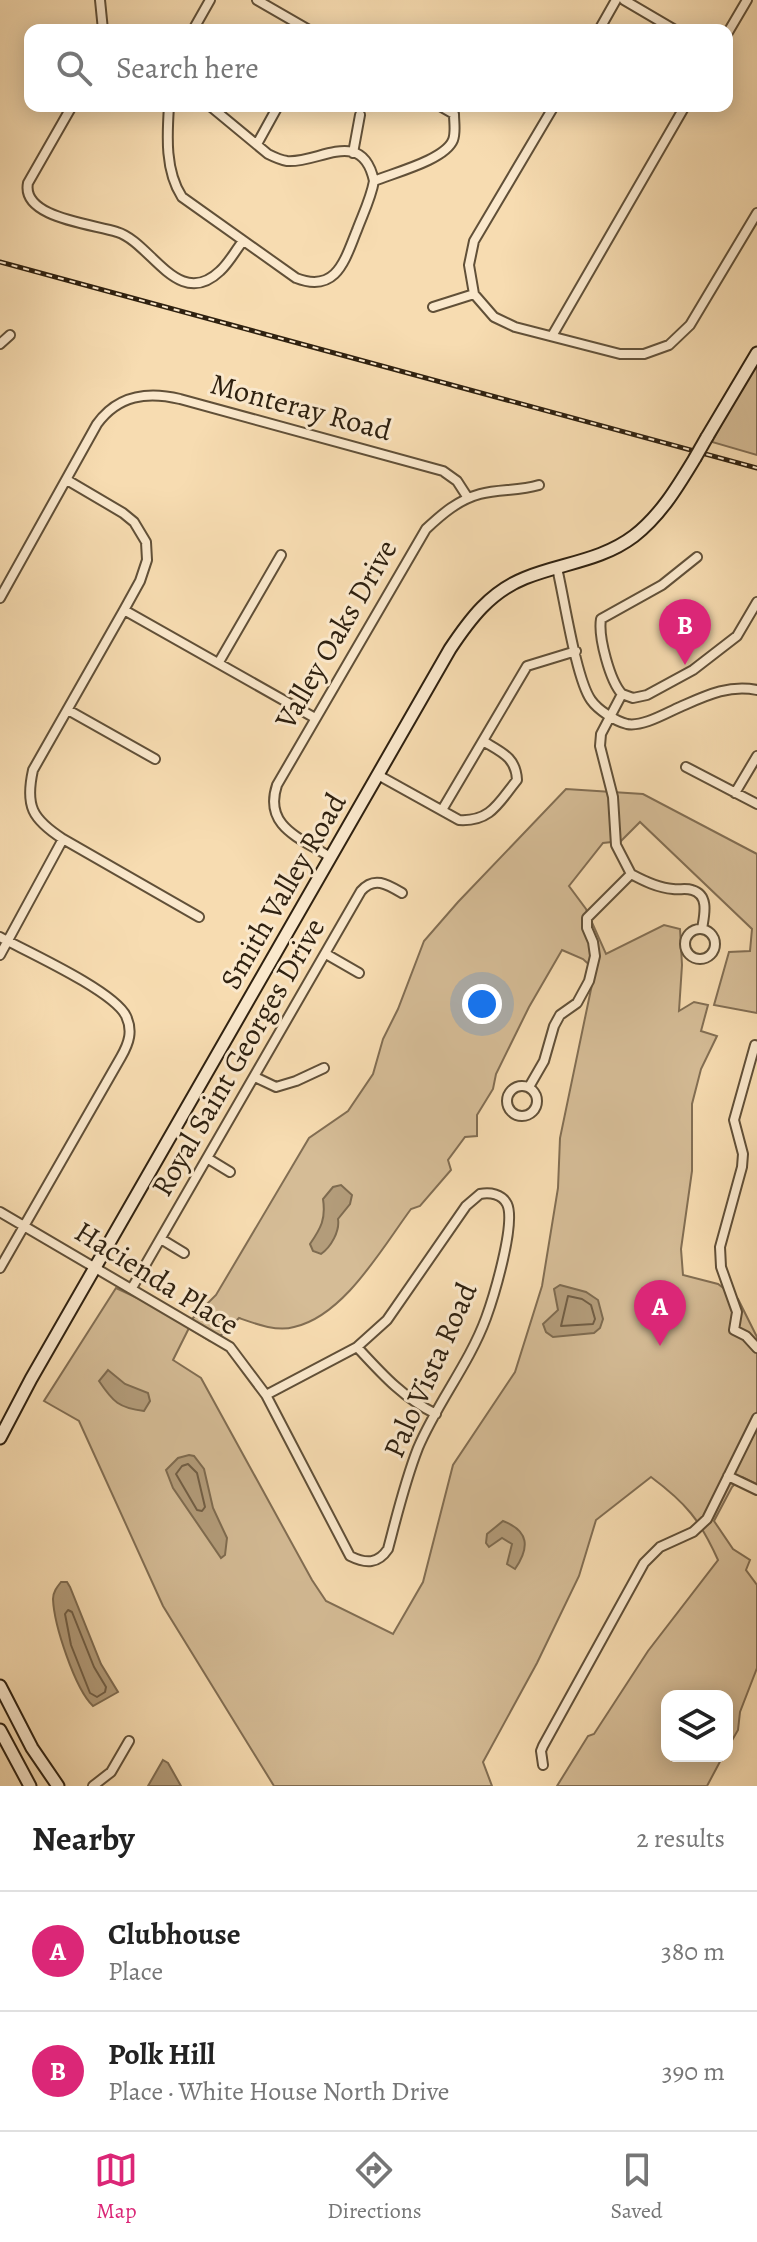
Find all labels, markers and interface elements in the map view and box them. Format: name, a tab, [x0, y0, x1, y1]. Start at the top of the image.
search box	[24, 24, 733, 112]
icon: search	[52, 46, 96, 90]
text: Search here	[116, 48, 259, 88]
street label: Monteray Road	[206, 364, 397, 451]
street label: Valley Oaks Drive	[265, 532, 406, 737]
pin: B	[659, 599, 711, 665]
street label: Smith Valley Road	[211, 785, 356, 997]
street label: Royal Saint Georges Drive	[142, 911, 334, 1203]
your location	[462, 984, 502, 1024]
street label: Hacienda Place	[67, 1212, 247, 1344]
street label: Palo Vista Road	[373, 1275, 487, 1464]
pin: A	[634, 1280, 686, 1346]
map controls	[661, 1690, 733, 1762]
button: layers	[661, 1690, 733, 1762]
text: Nearby	[32, 1815, 135, 1862]
text: 2 results	[636, 1821, 725, 1856]
text: Clubhouse	[108, 1914, 241, 1954]
text: A	[50, 1934, 66, 1969]
text: 380 m	[661, 1934, 725, 1969]
text: Place	[108, 1954, 163, 1989]
text: Polk Hill	[108, 2034, 215, 2074]
text: B	[50, 2054, 66, 2089]
text: 390 m	[662, 2054, 725, 2089]
text: Place · White House North Drive	[108, 2074, 449, 2109]
tab: Map	[94, 2148, 138, 2226]
tab: Directions	[327, 2148, 422, 2226]
tab: Saved	[610, 2148, 663, 2226]

